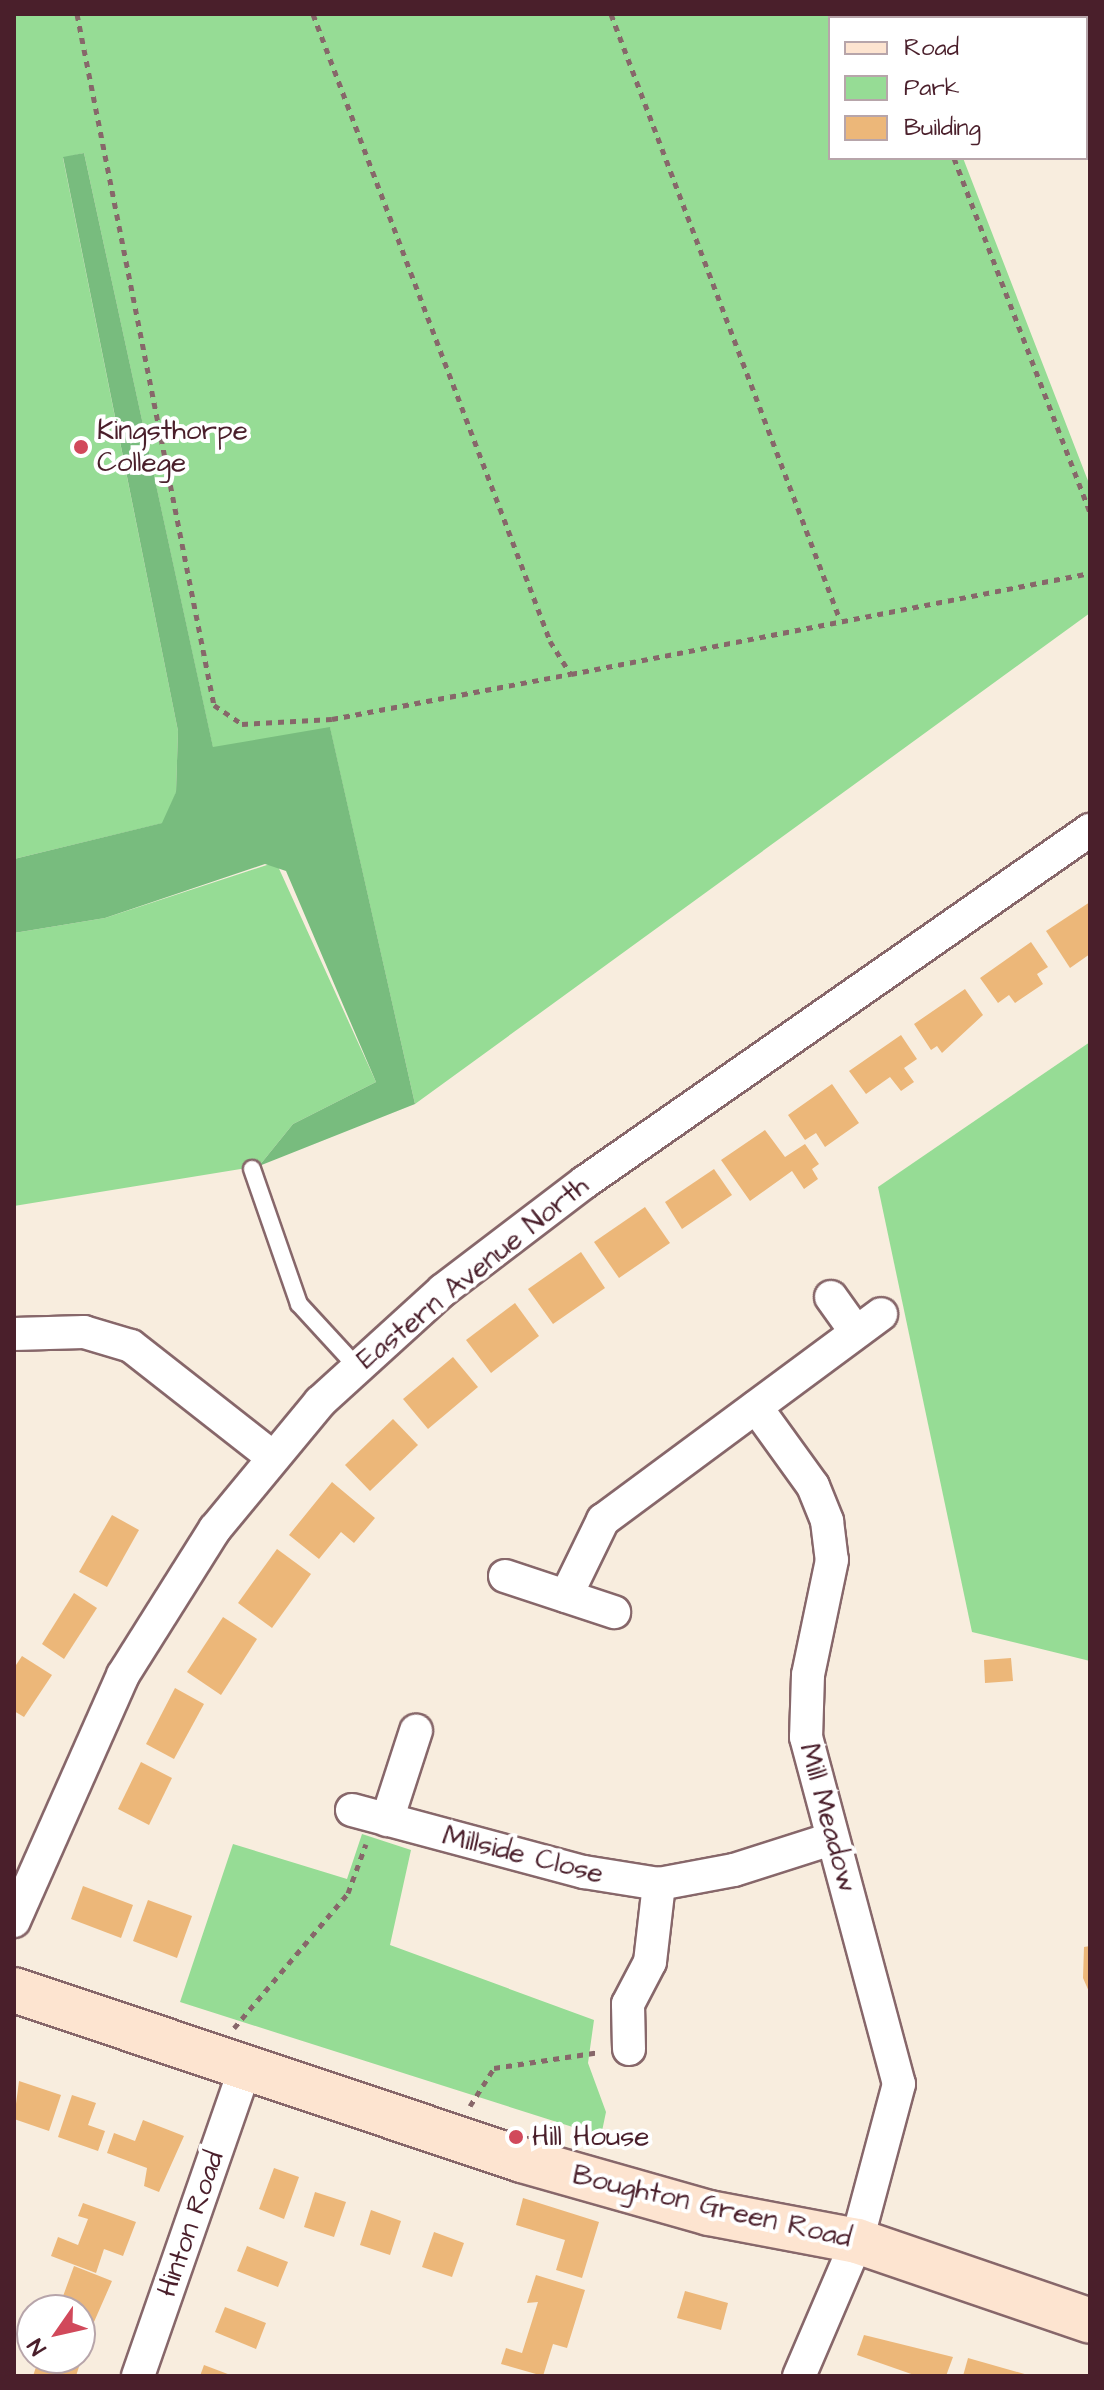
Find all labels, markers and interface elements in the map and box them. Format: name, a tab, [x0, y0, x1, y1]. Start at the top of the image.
legend	[828, 16, 1088, 160]
text: Road	[904, 31, 959, 65]
text: Park	[904, 71, 960, 105]
text: Building	[904, 111, 981, 145]
place label: Kingsthorpe College	[97, 414, 248, 480]
marker: Kingsthorpe College	[72, 438, 90, 456]
street label: Eastern Avenue North	[350, 1169, 596, 1377]
street label: Mill Meadow	[792, 1740, 864, 1896]
street label: Millside Close	[439, 1819, 607, 1891]
place label: Hill House	[532, 2120, 649, 2154]
marker: Hill House	[507, 2128, 525, 2146]
street label: Hinton Road	[150, 2147, 232, 2301]
street label: Boughton Green Road	[569, 2159, 855, 2255]
north arrow	[16, 2294, 96, 2374]
text: N	[21, 2332, 54, 2361]

